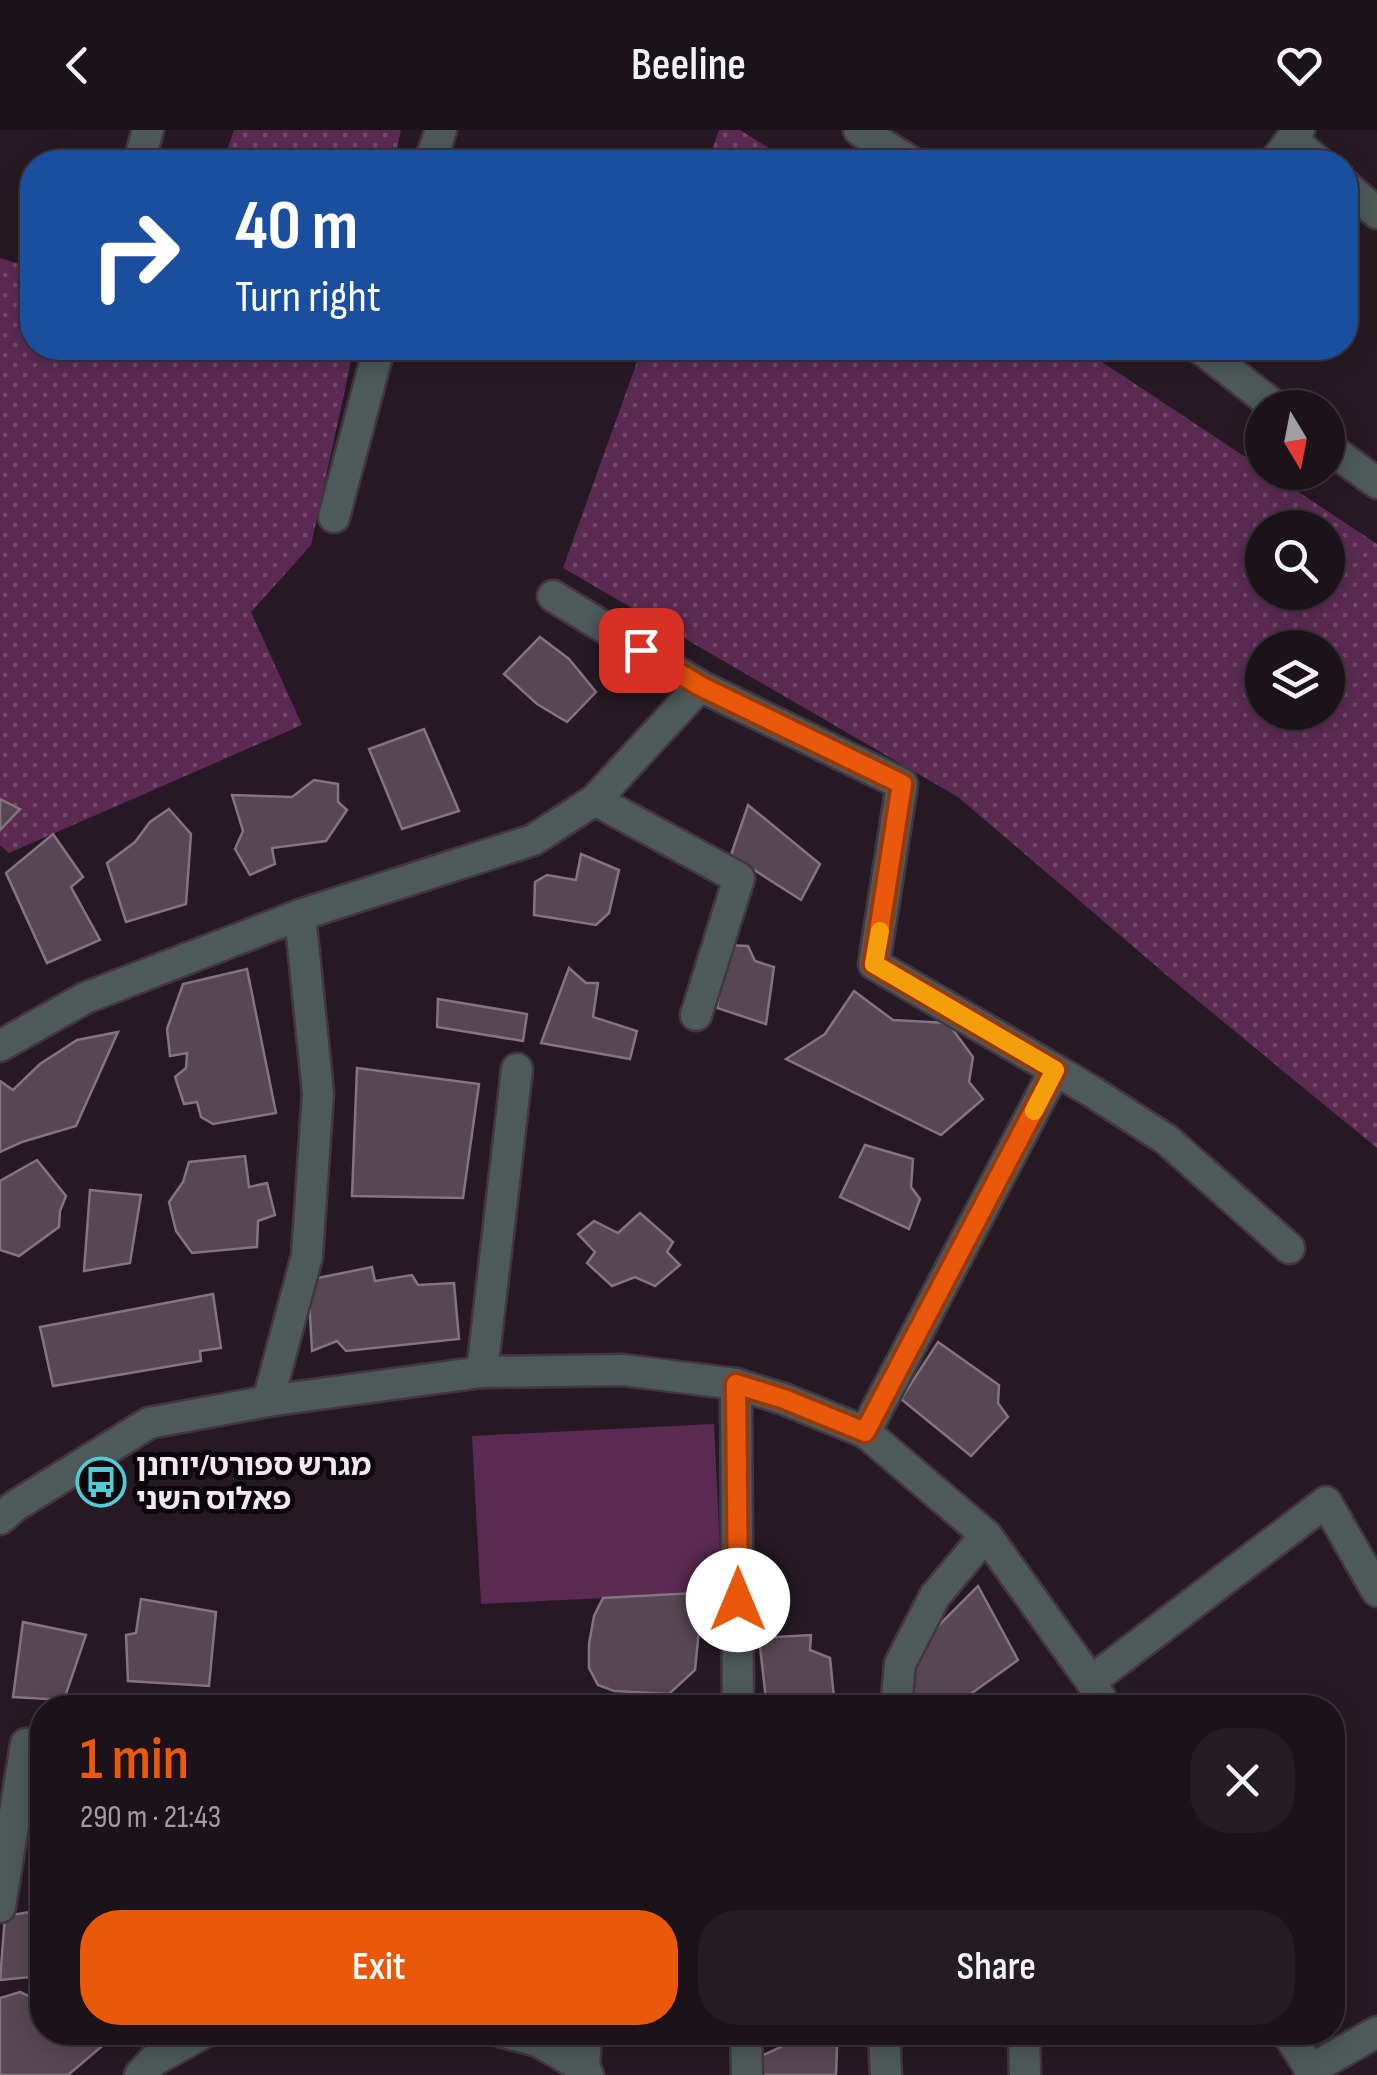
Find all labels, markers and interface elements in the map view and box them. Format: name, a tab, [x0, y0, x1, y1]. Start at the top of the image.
icon: back	[50, 38, 105, 93]
text: Beeline	[631, 38, 746, 93]
icon: heart	[1272, 38, 1327, 93]
text: 40 m	[235, 185, 358, 269]
icon: right	[70, 190, 200, 320]
text: Turn right	[235, 270, 381, 325]
north arrow	[1245, 390, 1345, 490]
map controls	[1245, 390, 1345, 730]
button: search	[1245, 510, 1345, 610]
pin	[599, 608, 684, 693]
icon: arrive	[614, 623, 669, 678]
button: layers	[1245, 630, 1345, 730]
place label: מגרש ספורט/יוחנן פאלוס השני	[136, 1448, 371, 1518]
bus stop icon: מגרש ספורט/יוחנן פאלוס השני	[75, 1456, 127, 1508]
position arrow	[686, 1548, 790, 1652]
text: 1 min	[80, 1724, 189, 1796]
button: close	[1190, 1728, 1295, 1833]
text: 290 m · 21:43	[80, 1798, 221, 1837]
button: Exit	[80, 1910, 678, 2025]
button: Share	[698, 1910, 1295, 2025]

